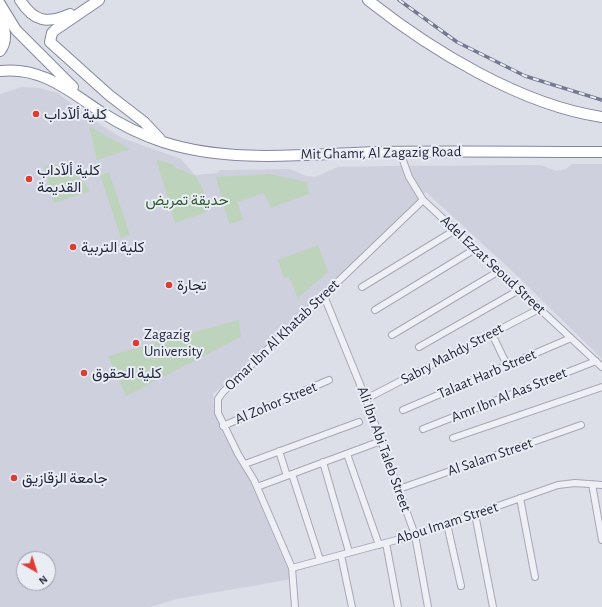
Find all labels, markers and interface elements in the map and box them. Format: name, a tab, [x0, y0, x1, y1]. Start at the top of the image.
place label: كلية ألآداب	[44, 105, 107, 123]
marker: كلية ألآداب	[31, 109, 41, 119]
street label: Mit Ghamr, Al Zagazig Road	[301, 143, 461, 163]
place label: كلية ألآداب القديمة	[37, 161, 100, 196]
marker: كلية ألآداب القديمة	[24, 174, 34, 184]
park label: حديقة تمريض	[145, 191, 229, 209]
street label: Adel Ezzat Seoud Street	[437, 212, 549, 318]
place label: كلية التربية	[81, 238, 144, 256]
marker: كلية التربية	[68, 242, 78, 252]
place label: تجارة	[177, 276, 207, 294]
street label: Omar Ibn Al Khatab Street	[221, 276, 343, 394]
marker: تجارة	[164, 280, 174, 290]
street label: Sabry Mahdy Street	[398, 319, 506, 389]
place label: Zagazig University	[144, 325, 203, 360]
marker: Zagazig University	[131, 338, 141, 348]
street label: Talaat Harb Street	[435, 345, 539, 403]
place label: كلية الحقوق	[92, 364, 162, 382]
street label: Amr Ibn Al Aas Street	[448, 364, 570, 426]
marker: كلية الحقوق	[79, 368, 89, 378]
street label: Al Zohor Street	[232, 378, 320, 428]
street label: Ali Ibn Abi Taleb Street	[353, 384, 415, 514]
street label: Al Salam Street	[445, 434, 535, 480]
place label: جامعة الزقازيق	[22, 469, 108, 487]
marker: جامعة الزقازيق	[9, 473, 19, 483]
street label: Abou Imam Street	[394, 498, 500, 548]
north arrow	[16, 551, 56, 591]
text: N	[37, 573, 50, 587]

